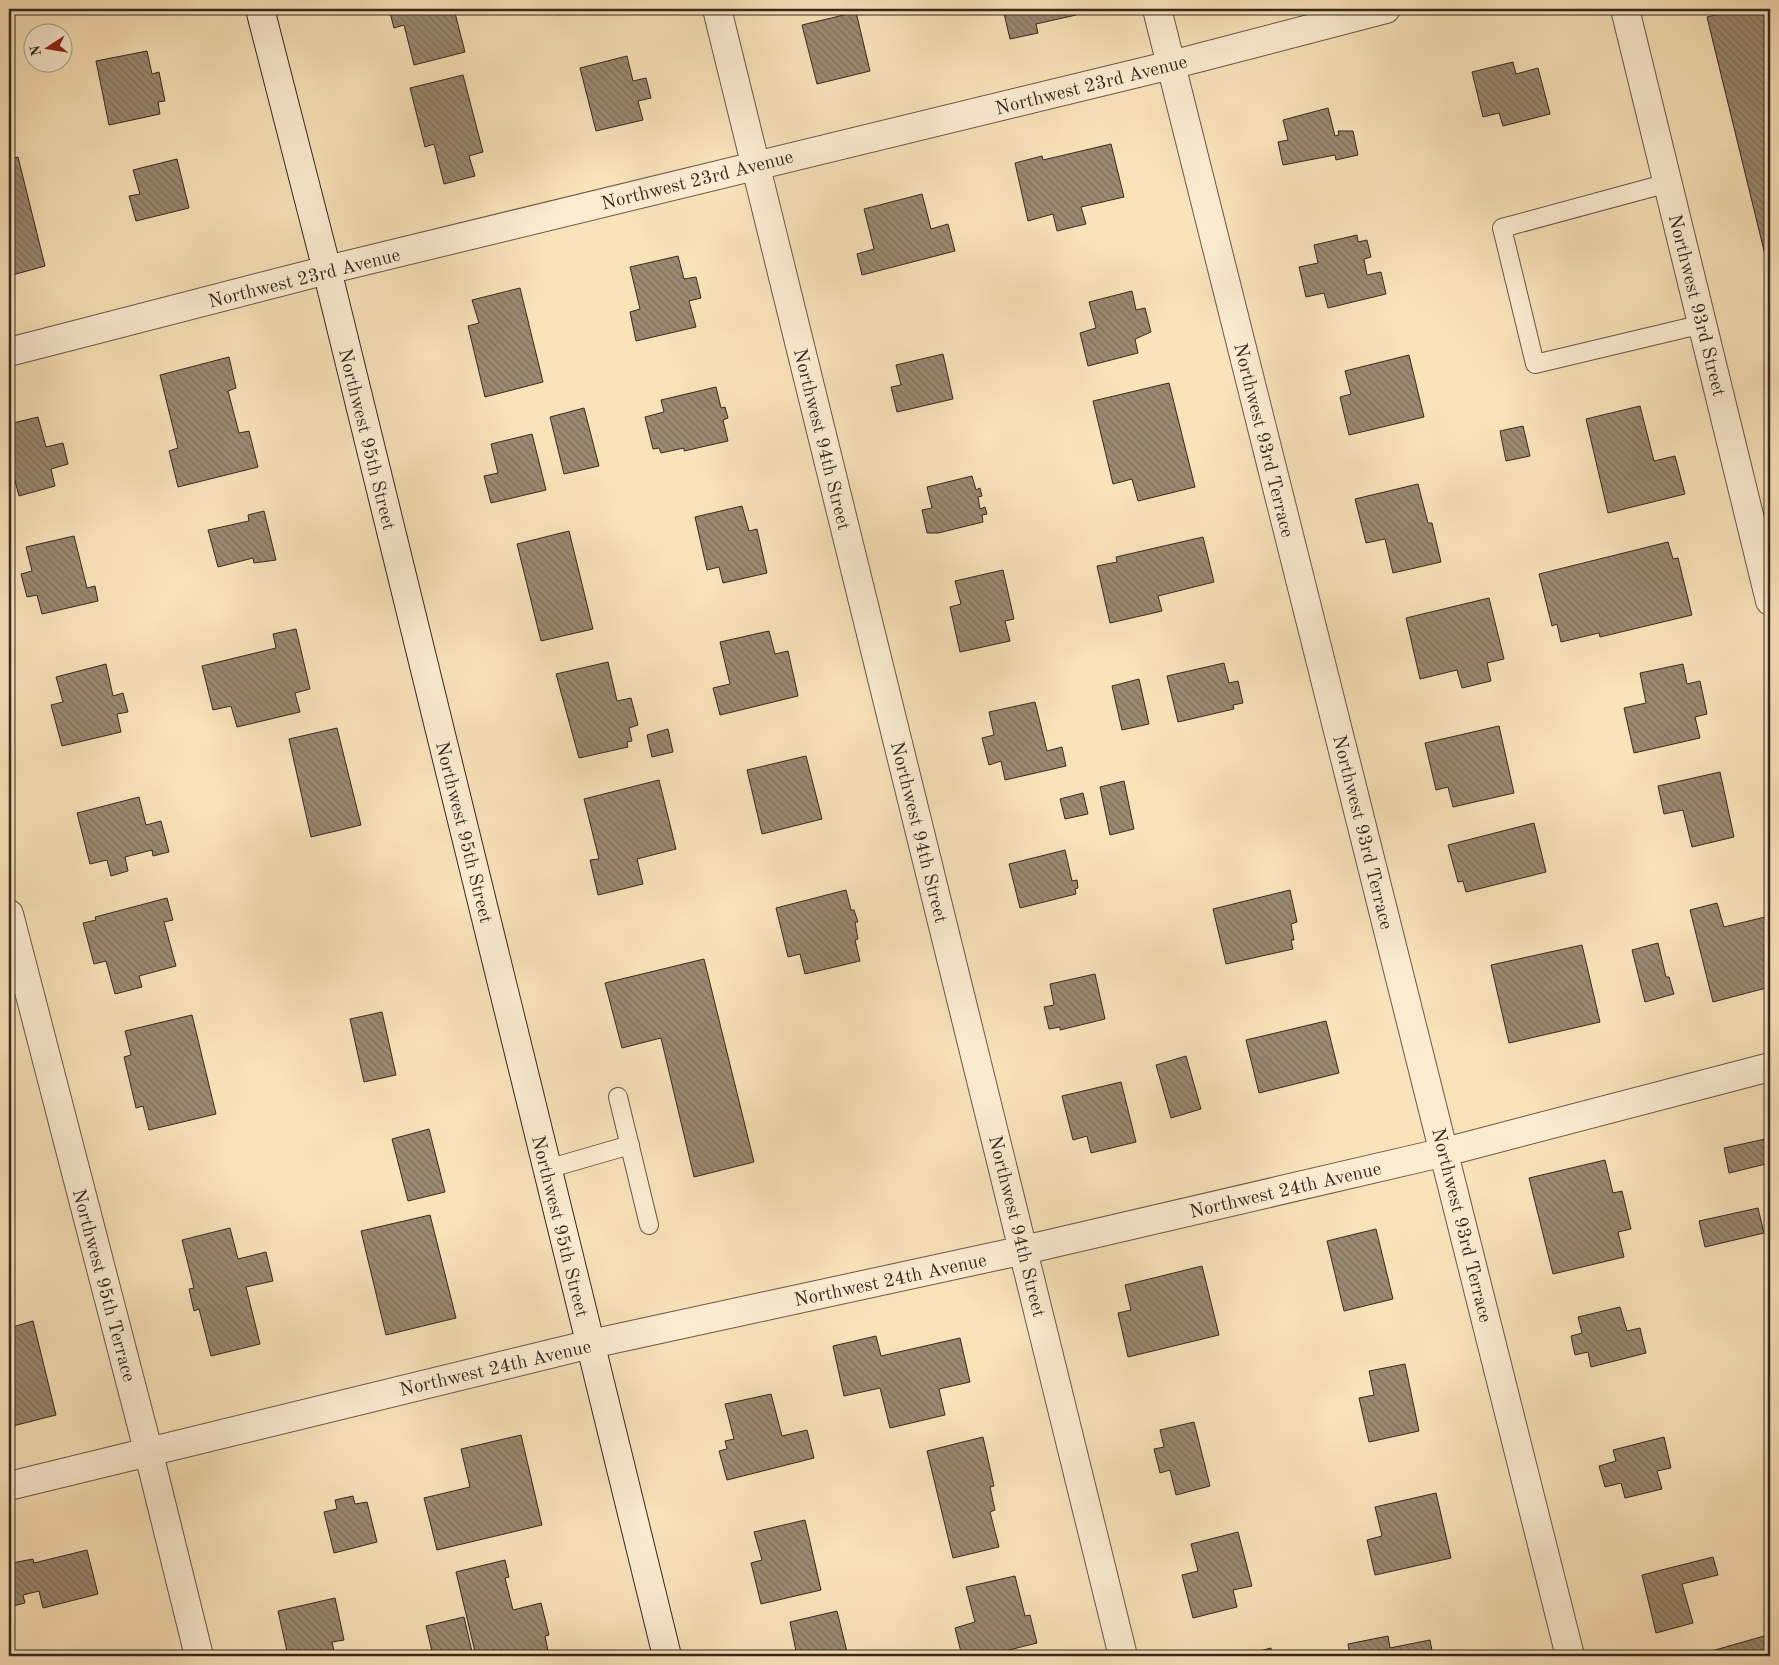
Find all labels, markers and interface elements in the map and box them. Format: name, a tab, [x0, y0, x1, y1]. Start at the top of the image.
north arrow	[22, 22, 72, 72]
text: N	[28, 44, 44, 57]
street label: Northwest 23rd Avenue	[994, 53, 1189, 119]
street label: Northwest 23rd Avenue	[600, 148, 795, 214]
street label: Northwest 93rd Street	[1664, 213, 1727, 399]
street label: Northwest 23rd Avenue	[207, 246, 402, 312]
street label: Northwest 93rd Terrace	[1229, 341, 1296, 540]
street label: Northwest 95th Street	[334, 347, 397, 532]
street label: Northwest 94th Street	[789, 347, 852, 532]
street label: Northwest 93rd Terrace	[1328, 733, 1395, 932]
street label: Northwest 95th Street	[431, 740, 494, 925]
street label: Northwest 94th Street	[886, 740, 949, 925]
street label: Northwest 93rd Terrace	[1427, 1126, 1494, 1325]
street label: Northwest 95th Street	[527, 1134, 590, 1319]
street label: Northwest 94th Street	[984, 1134, 1047, 1319]
street label: Northwest 24th Avenue	[1188, 1160, 1383, 1223]
street label: Northwest 95th Terrace	[68, 1187, 138, 1384]
street label: Northwest 24th Avenue	[793, 1252, 989, 1311]
street label: Northwest 24th Avenue	[398, 1338, 593, 1401]

